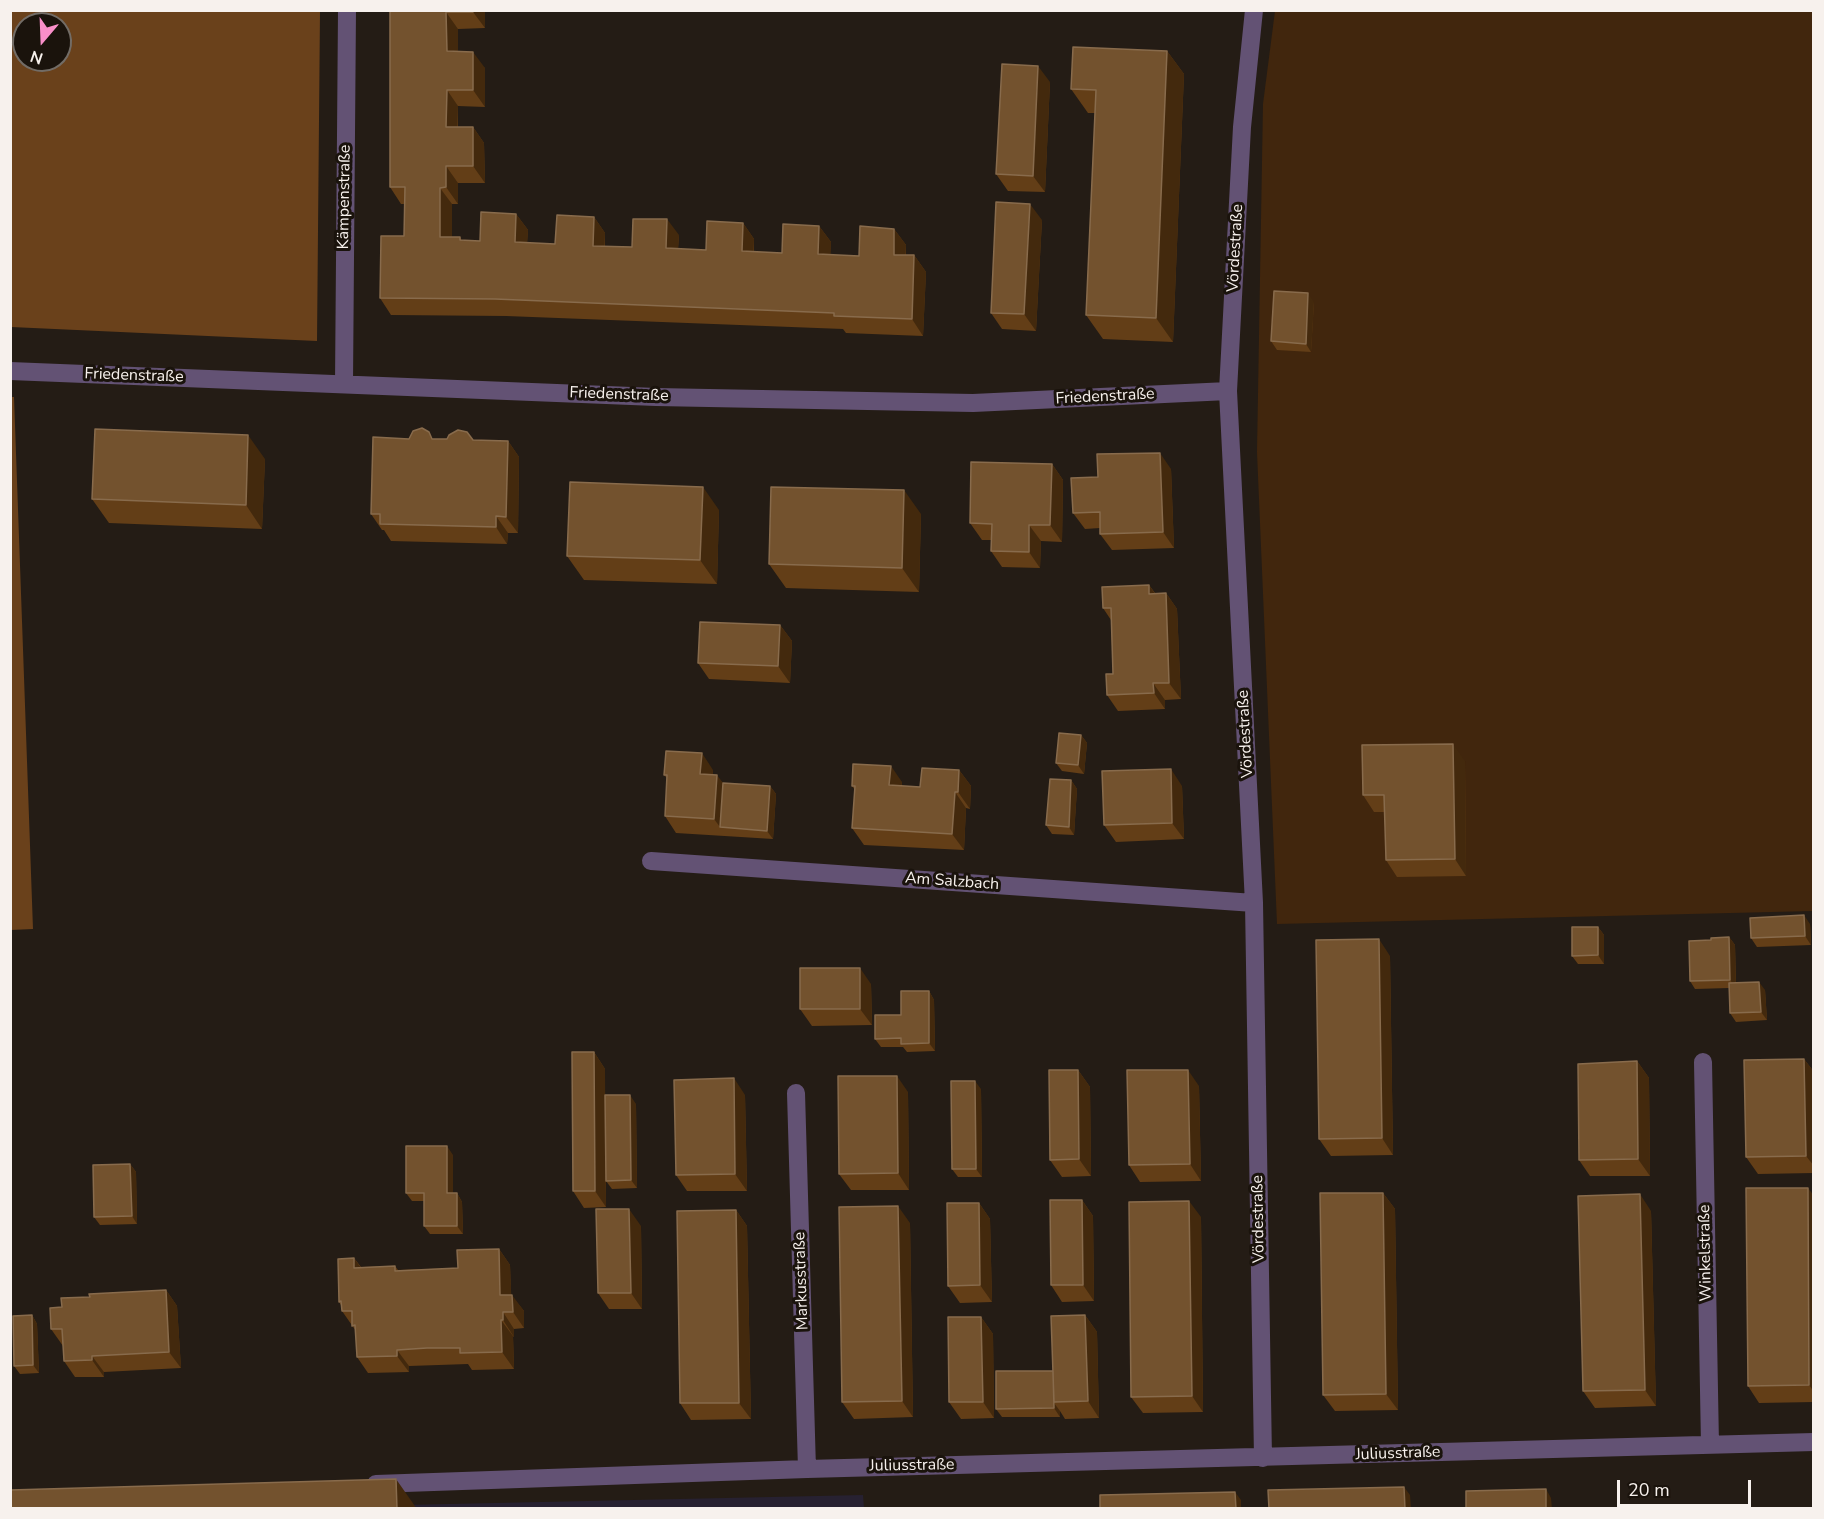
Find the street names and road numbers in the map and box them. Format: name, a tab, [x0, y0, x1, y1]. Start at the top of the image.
street label: Kämpenstraße	[334, 144, 356, 250]
street label: Vördestraße	[1224, 203, 1248, 293]
street label: Friedenstraße	[84, 365, 184, 387]
street label: Friedenstraße	[569, 384, 669, 406]
street label: Friedenstraße	[1055, 385, 1155, 409]
street label: Vördestraße	[1234, 689, 1258, 779]
street label: Am Salzbach	[904, 869, 1000, 895]
street label: Vördestraße	[1249, 1175, 1269, 1263]
street label: Winkelstraße	[1696, 1204, 1716, 1302]
street label: Markusstraße	[791, 1232, 813, 1330]
street label: Juliusstraße	[1355, 1443, 1441, 1465]
street label: Juliusstraße	[869, 1456, 955, 1476]

